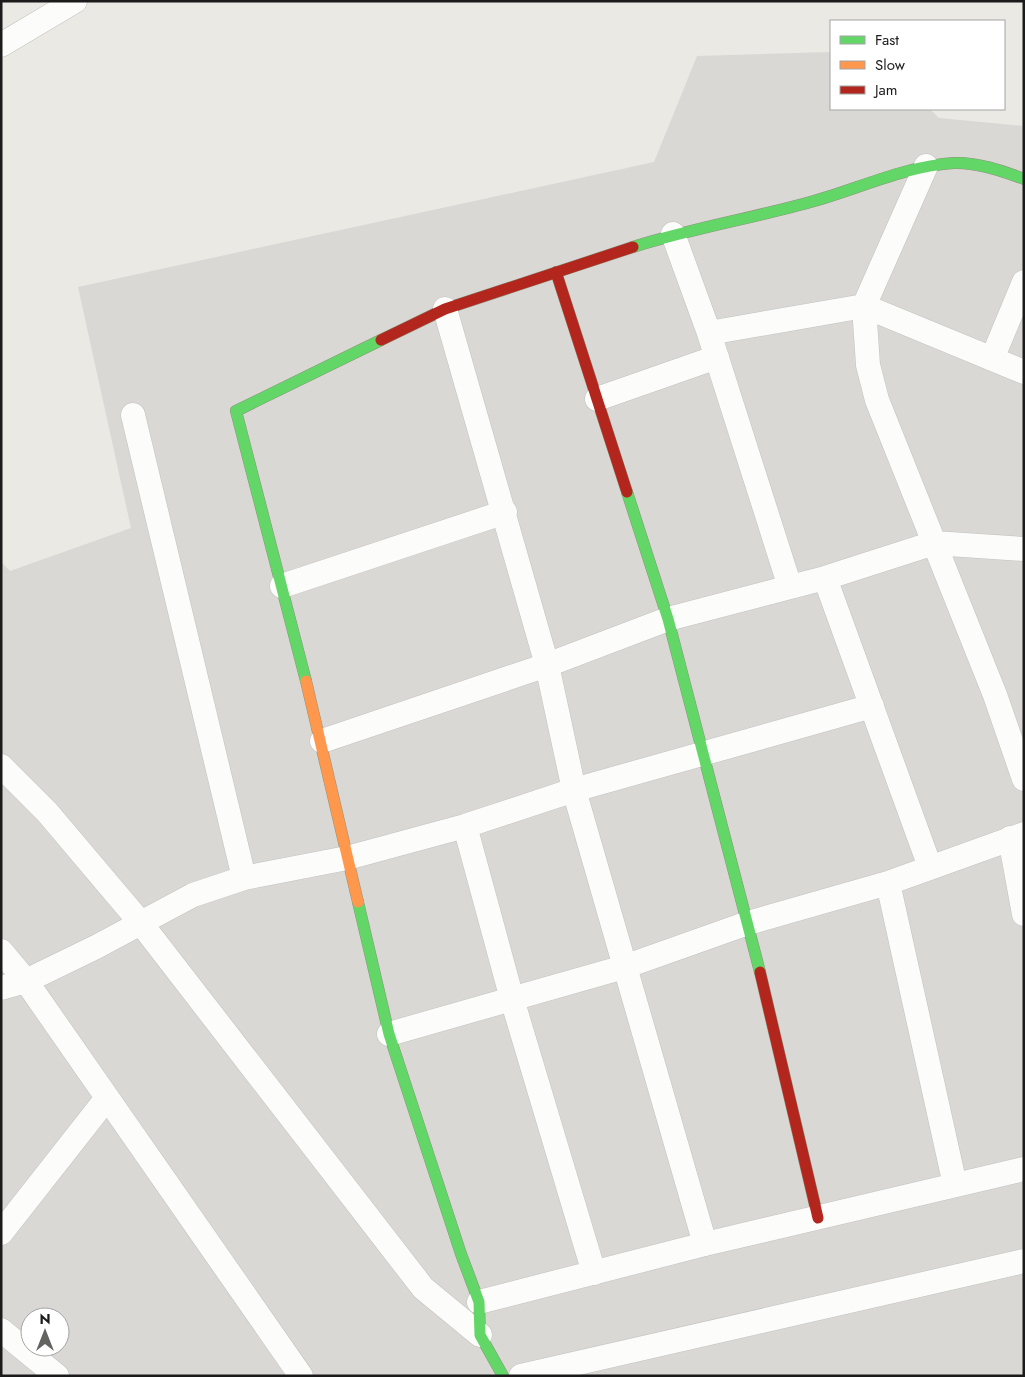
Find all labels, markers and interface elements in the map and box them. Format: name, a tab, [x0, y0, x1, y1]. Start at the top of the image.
legend	[830, 20, 1005, 110]
text: Fast	[875, 29, 899, 51]
text: Slow	[875, 54, 906, 76]
text: Jam	[873, 79, 898, 101]
north arrow	[20, 1307, 70, 1357]
text: N	[39, 1309, 51, 1329]

